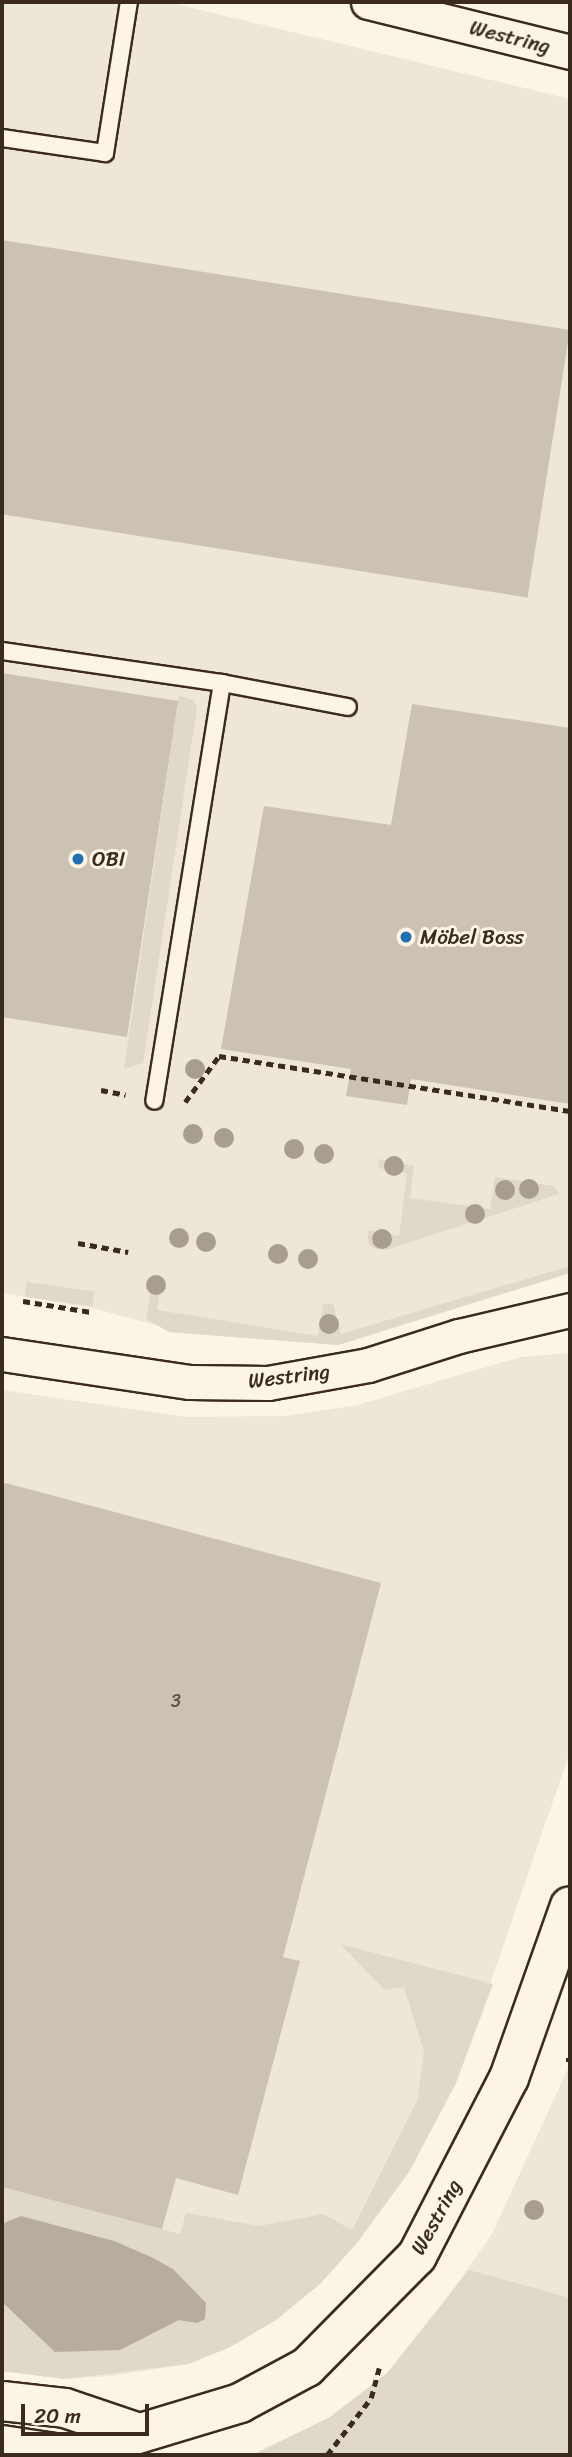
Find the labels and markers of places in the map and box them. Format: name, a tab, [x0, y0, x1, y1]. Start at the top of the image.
place label: OBI	[92, 846, 125, 872]
marker: OBI	[70, 851, 86, 867]
place label: Möbel Boss	[420, 924, 525, 950]
marker: Möbel Boss	[398, 929, 414, 945]

